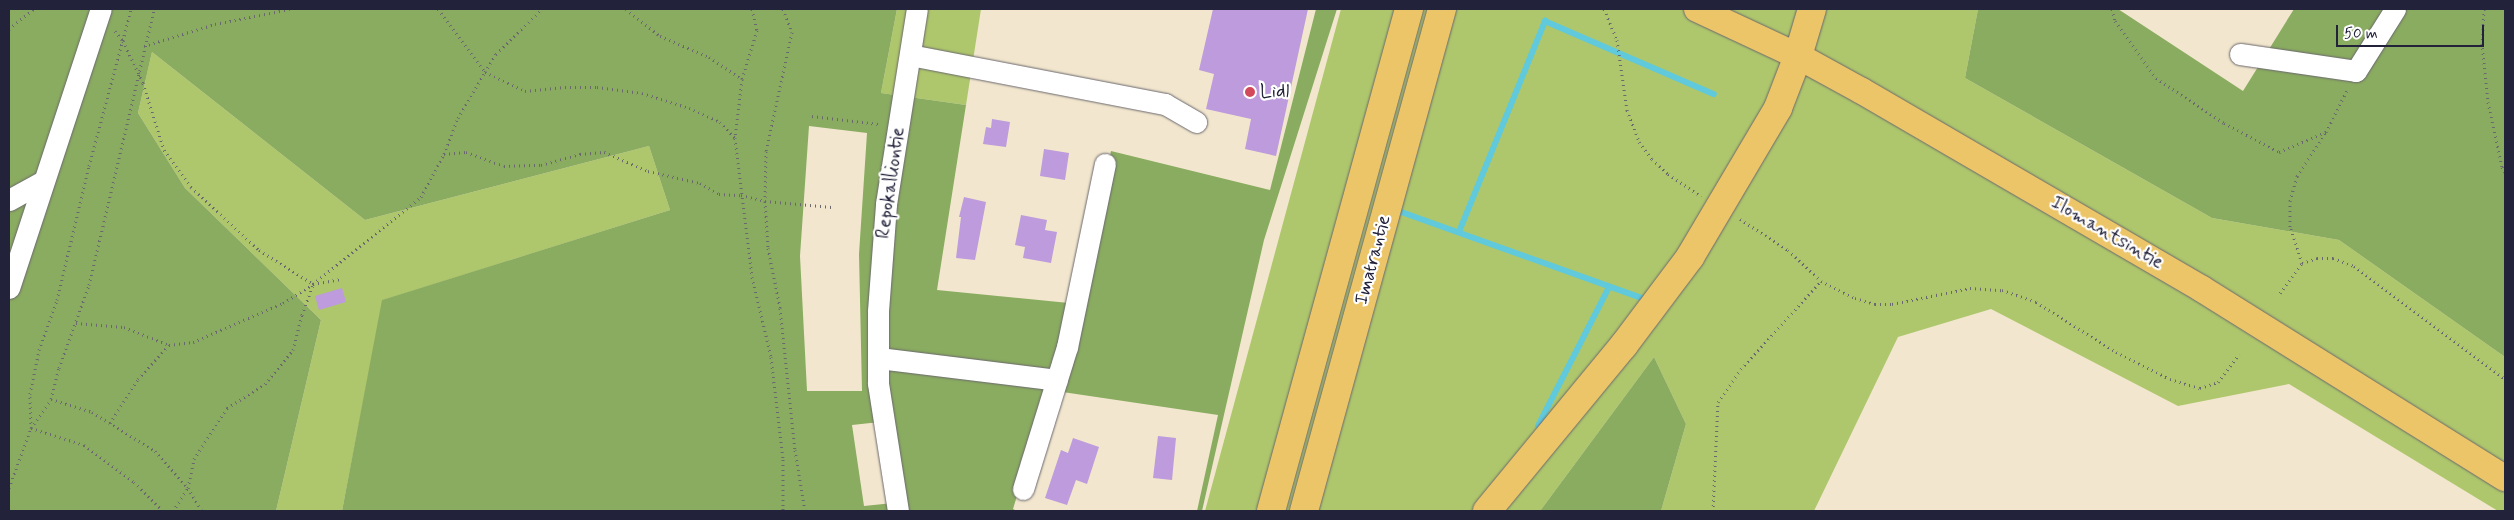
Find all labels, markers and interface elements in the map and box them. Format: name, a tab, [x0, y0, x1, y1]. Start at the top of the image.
scale bar	[2339, 15, 2486, 47]
text: 50 m	[2344, 24, 2378, 44]
place label: Lidl	[1260, 81, 1289, 103]
marker: Lidl	[1244, 86, 1256, 98]
street label: Repokalliontie	[872, 126, 910, 240]
street label: Ilomantsintie	[2047, 192, 2167, 274]
street label: Imatrantie	[1350, 213, 1396, 307]

